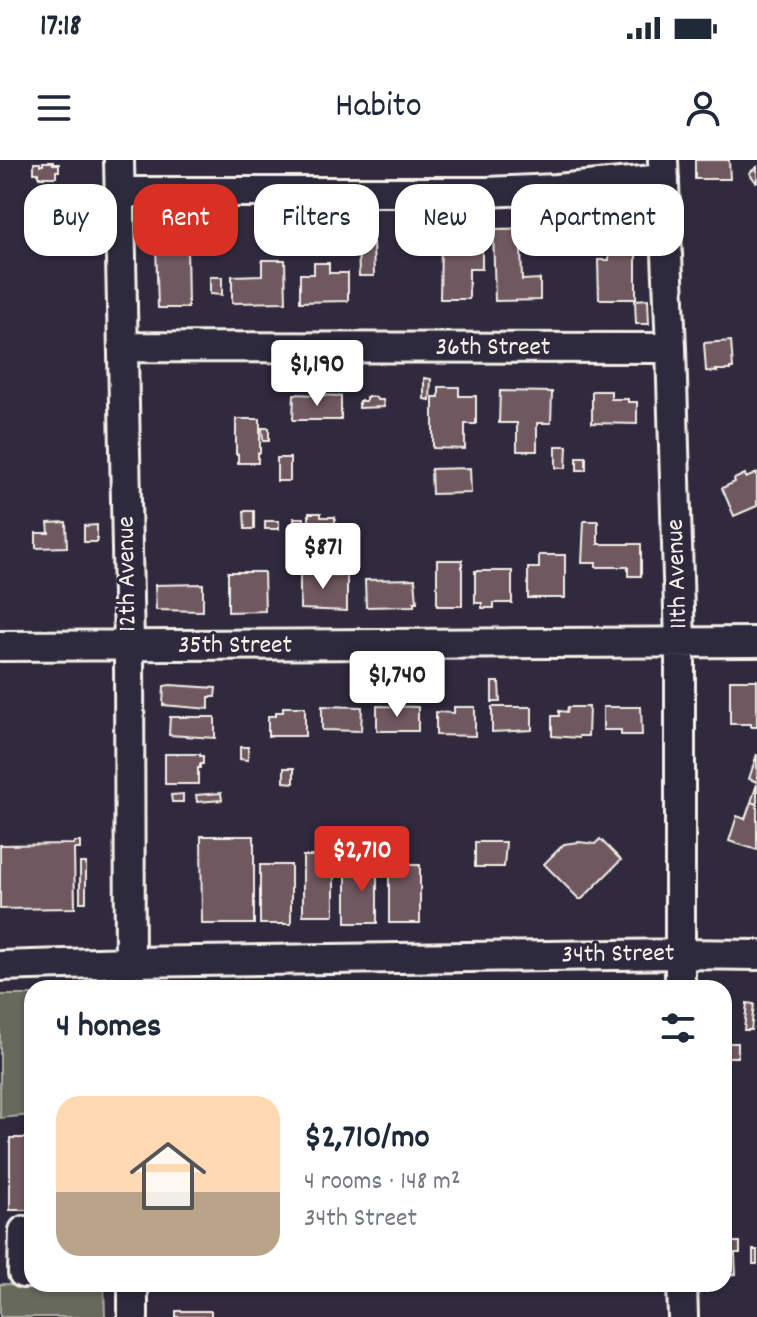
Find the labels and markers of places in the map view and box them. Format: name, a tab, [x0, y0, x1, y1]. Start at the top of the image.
pin: $1,190	[252, 340, 382, 408]
pin: $871	[276, 523, 370, 591]
pin: $1,740	[332, 651, 462, 719]
pin: $2,710	[297, 826, 427, 894]

